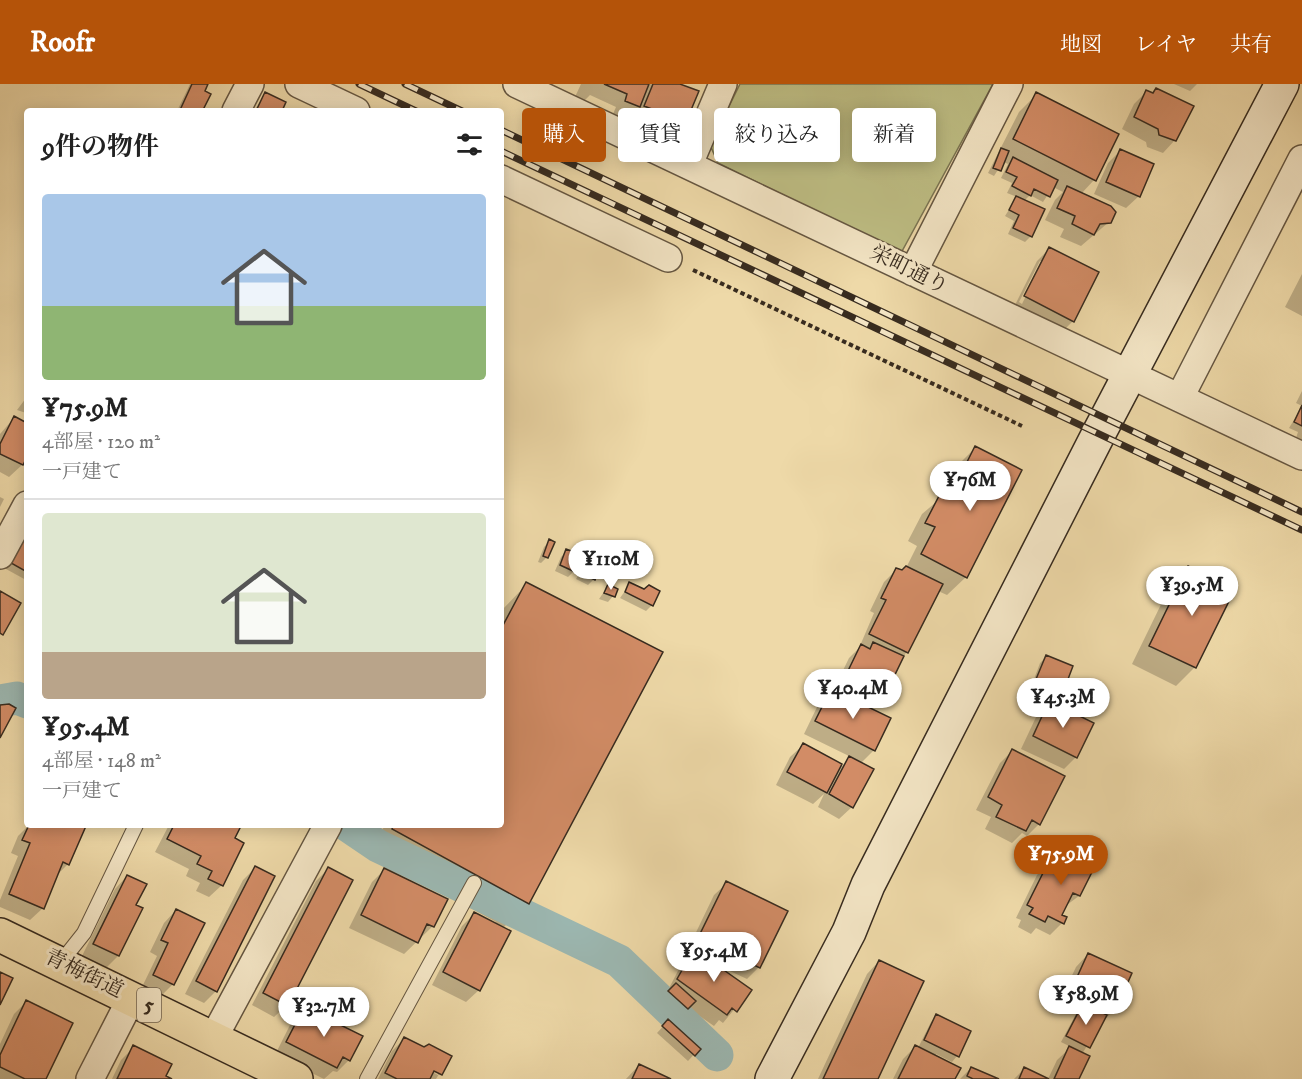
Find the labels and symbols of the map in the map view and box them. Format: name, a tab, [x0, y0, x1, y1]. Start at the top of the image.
street label: 栄町通り	[866, 240, 952, 300]
pin: ¥76M	[934, 461, 1006, 512]
pin: ¥110M	[569, 540, 653, 591]
pin: ¥39.5M	[1143, 566, 1241, 617]
pin: ¥40.4M	[804, 669, 902, 720]
pin: ¥45.3M	[1014, 678, 1112, 729]
pin: ¥75.9M	[1012, 835, 1110, 886]
pin: ¥95.4M	[665, 932, 763, 983]
street label: 青梅街道	[41, 944, 127, 1004]
pin: ¥58.9M	[1037, 975, 1135, 1026]
pin: ¥32.7M	[275, 987, 373, 1038]
road number: 5	[137, 988, 161, 1022]

